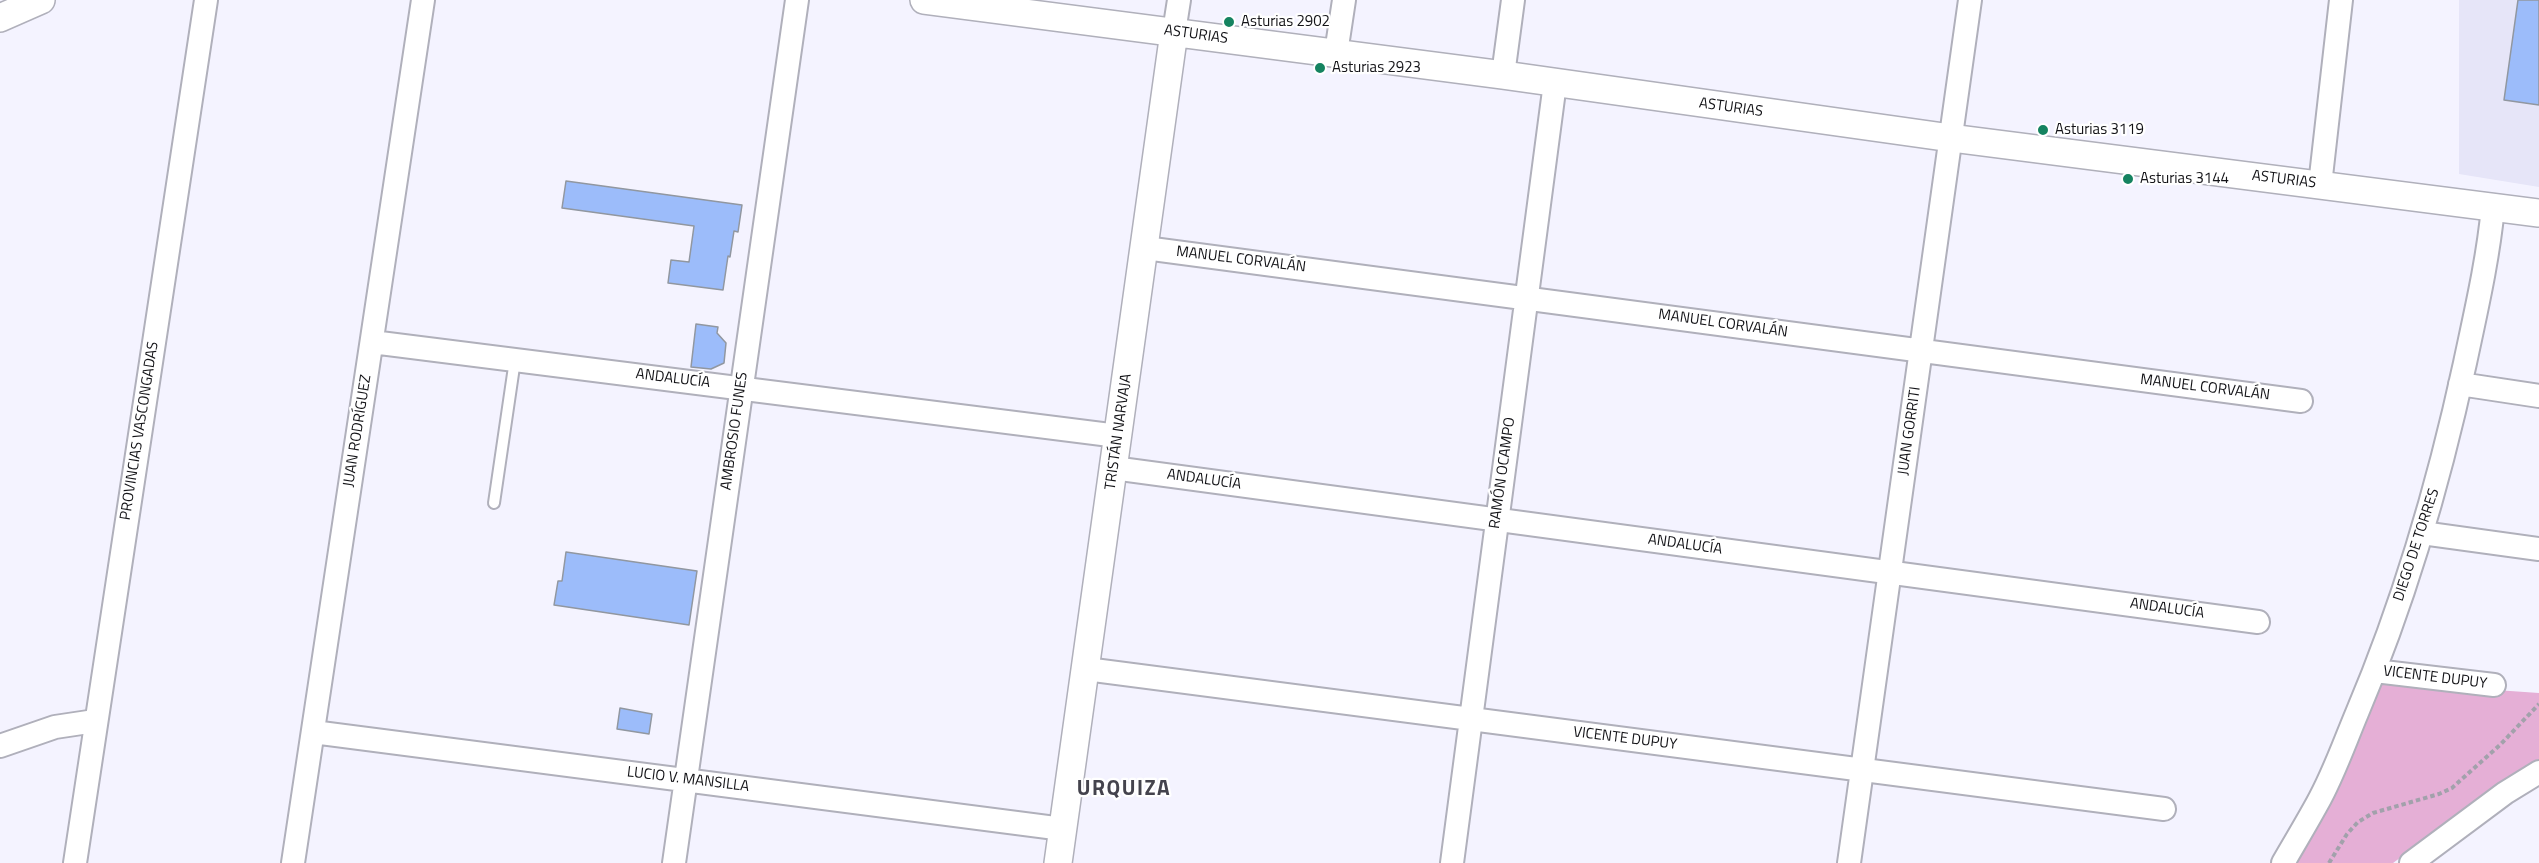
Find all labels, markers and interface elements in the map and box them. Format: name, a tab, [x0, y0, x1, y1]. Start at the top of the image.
place label: Asturias 2902	[1241, 13, 1330, 31]
marker: Asturias 2902	[1222, 15, 1236, 29]
street label: ASTURIAS	[1163, 22, 1229, 48]
place label: Asturias 2923	[1332, 59, 1421, 77]
marker: Asturias 2923	[1313, 61, 1327, 75]
street label: ASTURIAS	[1698, 95, 1764, 121]
place label: Asturias 3119	[2055, 121, 2144, 139]
marker: Asturias 3119	[2036, 123, 2050, 137]
street label: ASTURIAS	[2251, 167, 2317, 193]
place label: Asturias 3144	[2140, 170, 2229, 188]
marker: Asturias 3144	[2121, 172, 2135, 186]
street label: MANUEL CORVALÁN	[1175, 243, 1307, 277]
street label: MANUEL CORVALÁN	[1657, 306, 1789, 342]
street label: PROVINCIAS VASCONGADAS	[117, 340, 163, 522]
street label: ANDALUCÍA	[635, 366, 711, 392]
street label: AMBROSIO FUNES	[718, 371, 752, 491]
street label: MANUEL CORVALÁN	[2139, 371, 2271, 405]
street label: TRISTÁN NARVAJA	[1102, 373, 1136, 491]
street label: JUAN RODRÍGUEZ	[340, 374, 376, 488]
street label: JUAN GORRITI	[1895, 386, 1925, 476]
street label: RAMÓN OCAMPO	[1486, 416, 1520, 530]
street label: ANDALUCÍA	[1166, 466, 1242, 494]
street label: DIEGO DE TORRES	[2390, 486, 2444, 604]
street label: ANDALUCÍA	[1647, 531, 1723, 559]
street label: ANDALUCÍA	[2129, 595, 2205, 623]
street label: VICENTE DUPUY	[2382, 663, 2488, 693]
street label: VICENTE DUPUY	[1572, 724, 1678, 754]
street label: LUCIO V. MANSILLA	[626, 764, 750, 796]
district label: URQUIZA	[1077, 777, 1171, 803]

